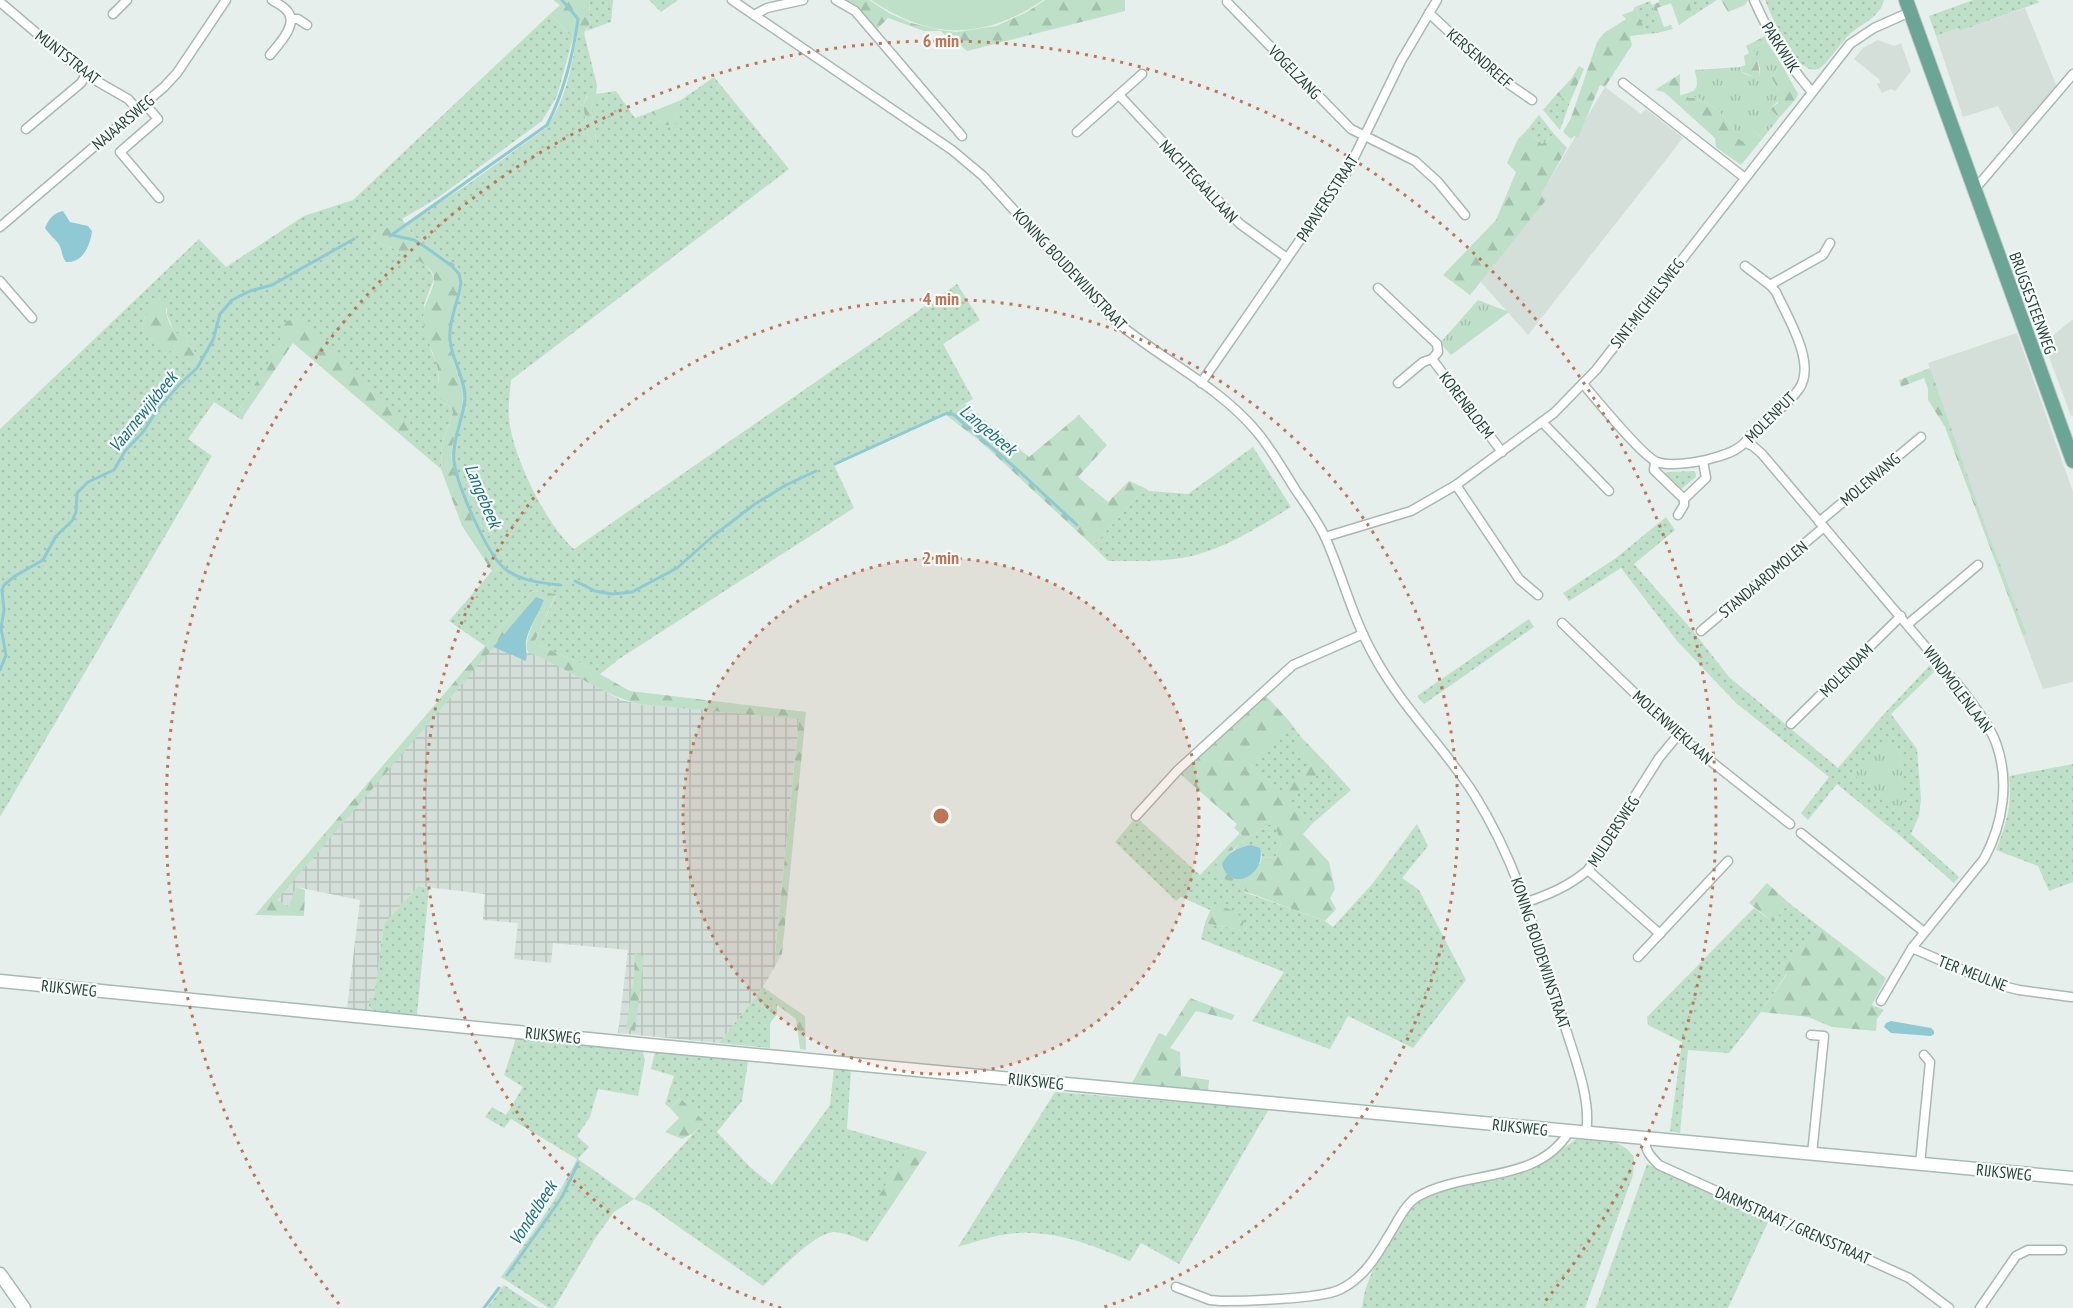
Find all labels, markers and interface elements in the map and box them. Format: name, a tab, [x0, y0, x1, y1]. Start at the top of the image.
street label: PARKWIJK	[1758, 18, 1804, 76]
street label: KERSENDREEF	[1443, 24, 1517, 92]
street label: MUNTSTRAAT	[31, 25, 105, 89]
text: 6 min	[923, 29, 959, 52]
street label: VOGELZANG	[1264, 40, 1326, 103]
street label: NAJAARSWEG	[88, 90, 158, 154]
street label: NACHTEGAALLAAN	[1156, 135, 1242, 227]
street label: PAPAVERSSTRAAT	[1292, 151, 1362, 245]
street label: KONING BOUDEWIJNSTRAAT	[1009, 204, 1131, 334]
street label: BRUGSESTEENWEG	[2005, 249, 2061, 357]
street label: SINT-MICHIELSWEG	[1606, 254, 1688, 352]
text: 4 min	[923, 287, 959, 310]
water label: Vaarnewijkbeek	[103, 365, 183, 457]
street label: KORENBLOEM	[1435, 368, 1499, 442]
street label: MOLENPUT	[1740, 387, 1800, 447]
water label: Langebeek	[955, 399, 1023, 461]
street label: MOLENVANG	[1836, 448, 1904, 510]
water label: Langebeek	[460, 460, 508, 533]
street label: STANDAARDMOLEN	[1715, 536, 1811, 622]
text: 2 min	[923, 546, 959, 569]
street label: MOLENDAM	[1815, 639, 1877, 701]
street label: WINDMOLENLAAN	[1919, 642, 1997, 736]
street label: MOLENWIEKLAAN	[1629, 686, 1717, 768]
street label: MULDERSWEG	[1583, 792, 1643, 870]
centre of rings	[931, 806, 951, 826]
street label: KONING BOUDEWIJNSTRAAT	[1507, 875, 1575, 1031]
street label: TER MEULNE	[1936, 951, 2011, 995]
street label: RIJKSWEG	[40, 975, 98, 1001]
street label: RIJKSWEG	[524, 1022, 582, 1048]
street label: RIJKSWEG	[1007, 1068, 1065, 1094]
street label: RIJKSWEG	[1491, 1114, 1549, 1140]
street label: RIJKSWEG	[1975, 1159, 2033, 1185]
water label: Vondelbeek	[503, 1175, 563, 1249]
street label: DARMSTRAAT / GRENSSTRAAT	[1712, 1182, 1874, 1268]

